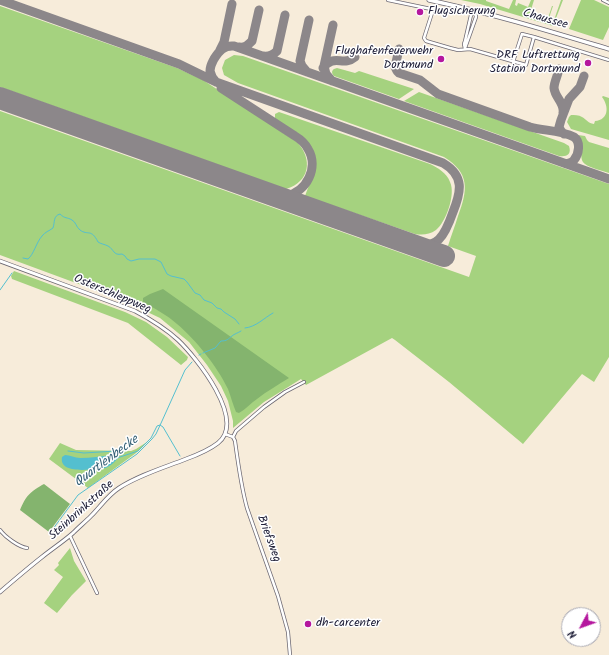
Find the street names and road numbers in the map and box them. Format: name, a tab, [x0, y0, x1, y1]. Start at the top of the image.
street label: Chaussee	[521, 7, 569, 33]
street label: Osterschleppweg	[71, 272, 153, 318]
street label: Steinbrinkstraße	[46, 478, 118, 544]
street label: Briefsweg	[253, 514, 283, 564]

